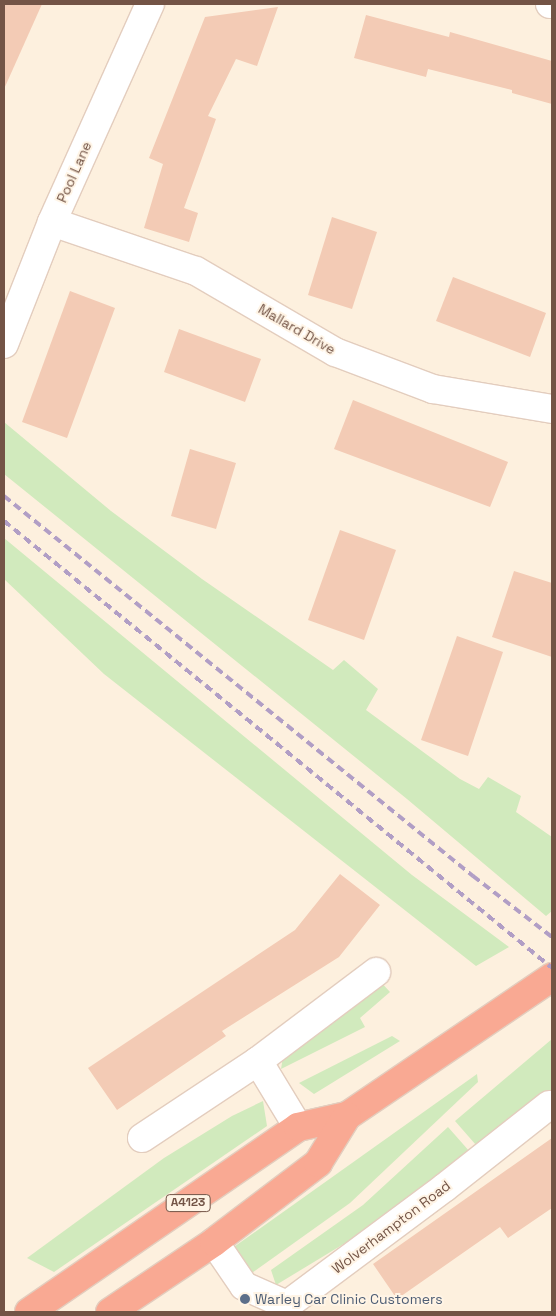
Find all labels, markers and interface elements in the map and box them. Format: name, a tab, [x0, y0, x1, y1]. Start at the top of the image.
street label: Pool Lane	[53, 139, 95, 205]
street label: Mallard Drive	[255, 300, 339, 358]
street label: Wolverhampton Road	[329, 1177, 453, 1277]
road number: A4123	[166, 1194, 210, 1212]
place label: Warley Car Clinic Customers	[255, 1291, 443, 1307]
marker: Warley Car Clinic Customers	[239, 1293, 251, 1305]

